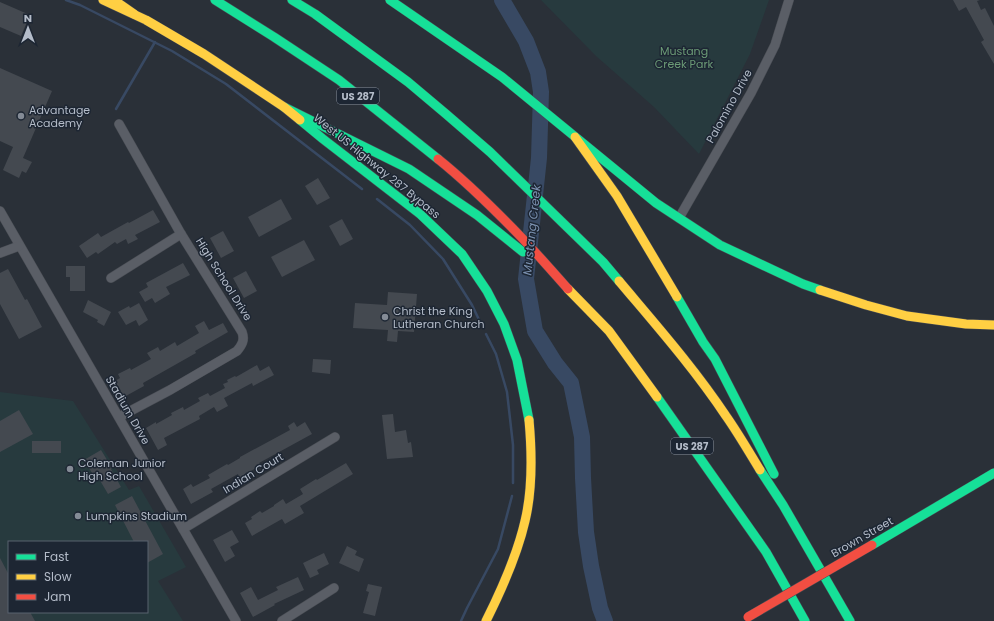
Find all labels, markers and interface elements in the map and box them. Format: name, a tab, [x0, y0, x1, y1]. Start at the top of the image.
north arrow	[8, 8, 48, 48]
text: N	[24, 10, 32, 26]
park label: Mustang Creek Park	[655, 43, 714, 72]
street label: Palomino Drive	[702, 66, 756, 146]
road number: US 287	[337, 88, 379, 104]
place label: Advantage Academy	[29, 102, 90, 131]
street label: West US Highway 287 Bypass	[310, 110, 444, 222]
marker: Advantage Academy	[16, 111, 26, 121]
water label: Mustang Creek	[518, 183, 545, 276]
street label: High School Drive	[192, 234, 256, 324]
place label: Christ the King Lutheran Church	[393, 303, 485, 332]
marker: Christ the King Lutheran Church	[380, 312, 390, 322]
street label: Stadium Drive	[102, 373, 154, 447]
road number: US 287	[671, 438, 713, 454]
street label: Indian Court	[220, 449, 286, 497]
place label: Coleman Junior High School	[78, 455, 166, 484]
marker: Coleman Junior High School	[65, 464, 75, 474]
place label: Lumpkins Stadium	[86, 508, 187, 524]
marker: Lumpkins Stadium	[73, 511, 83, 521]
street label: Brown Street	[828, 513, 896, 561]
legend	[8, 541, 148, 613]
text: Fast	[44, 548, 69, 565]
text: Slow	[44, 568, 72, 585]
text: Jam	[44, 588, 71, 605]

